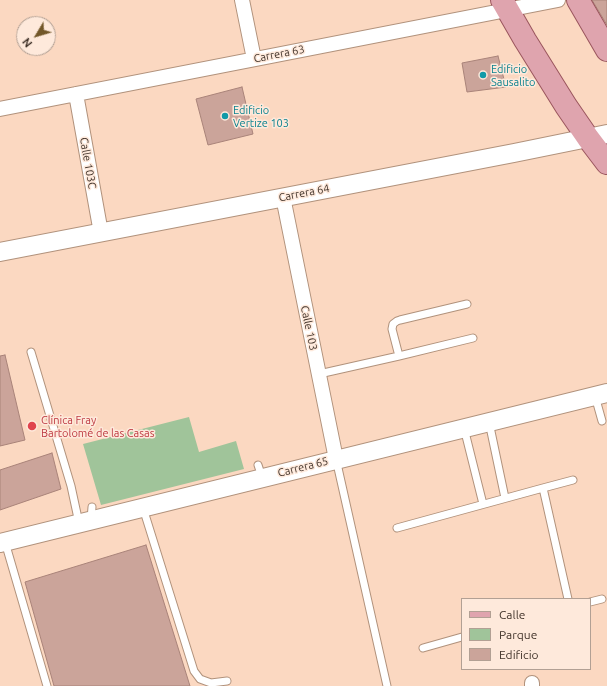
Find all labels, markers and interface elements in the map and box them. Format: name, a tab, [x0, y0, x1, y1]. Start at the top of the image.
north arrow	[16, 16, 56, 56]
text: N	[20, 36, 35, 50]
street label: Carrera 63	[252, 43, 306, 65]
place label: Edificio Sausalito	[491, 62, 535, 88]
marker: Edificio Sausalito	[478, 70, 488, 80]
place label: Edificio Vertize 103	[233, 103, 289, 129]
marker: Edificio Vertize 103	[220, 111, 230, 121]
street label: Calle 103C	[77, 136, 99, 190]
street label: Carrera 64	[277, 182, 331, 204]
street label: Calle 103	[298, 304, 320, 352]
place label: Clínica Fray Bartolomé de las Casas	[41, 413, 154, 439]
marker: Clínica Fray Bartolomé de las Casas	[26, 420, 38, 432]
street label: Carrera 65	[276, 454, 330, 480]
legend	[461, 598, 591, 670]
text: Calle	[499, 608, 525, 621]
text: Parque	[499, 628, 537, 641]
text: Edificio	[499, 648, 539, 661]

